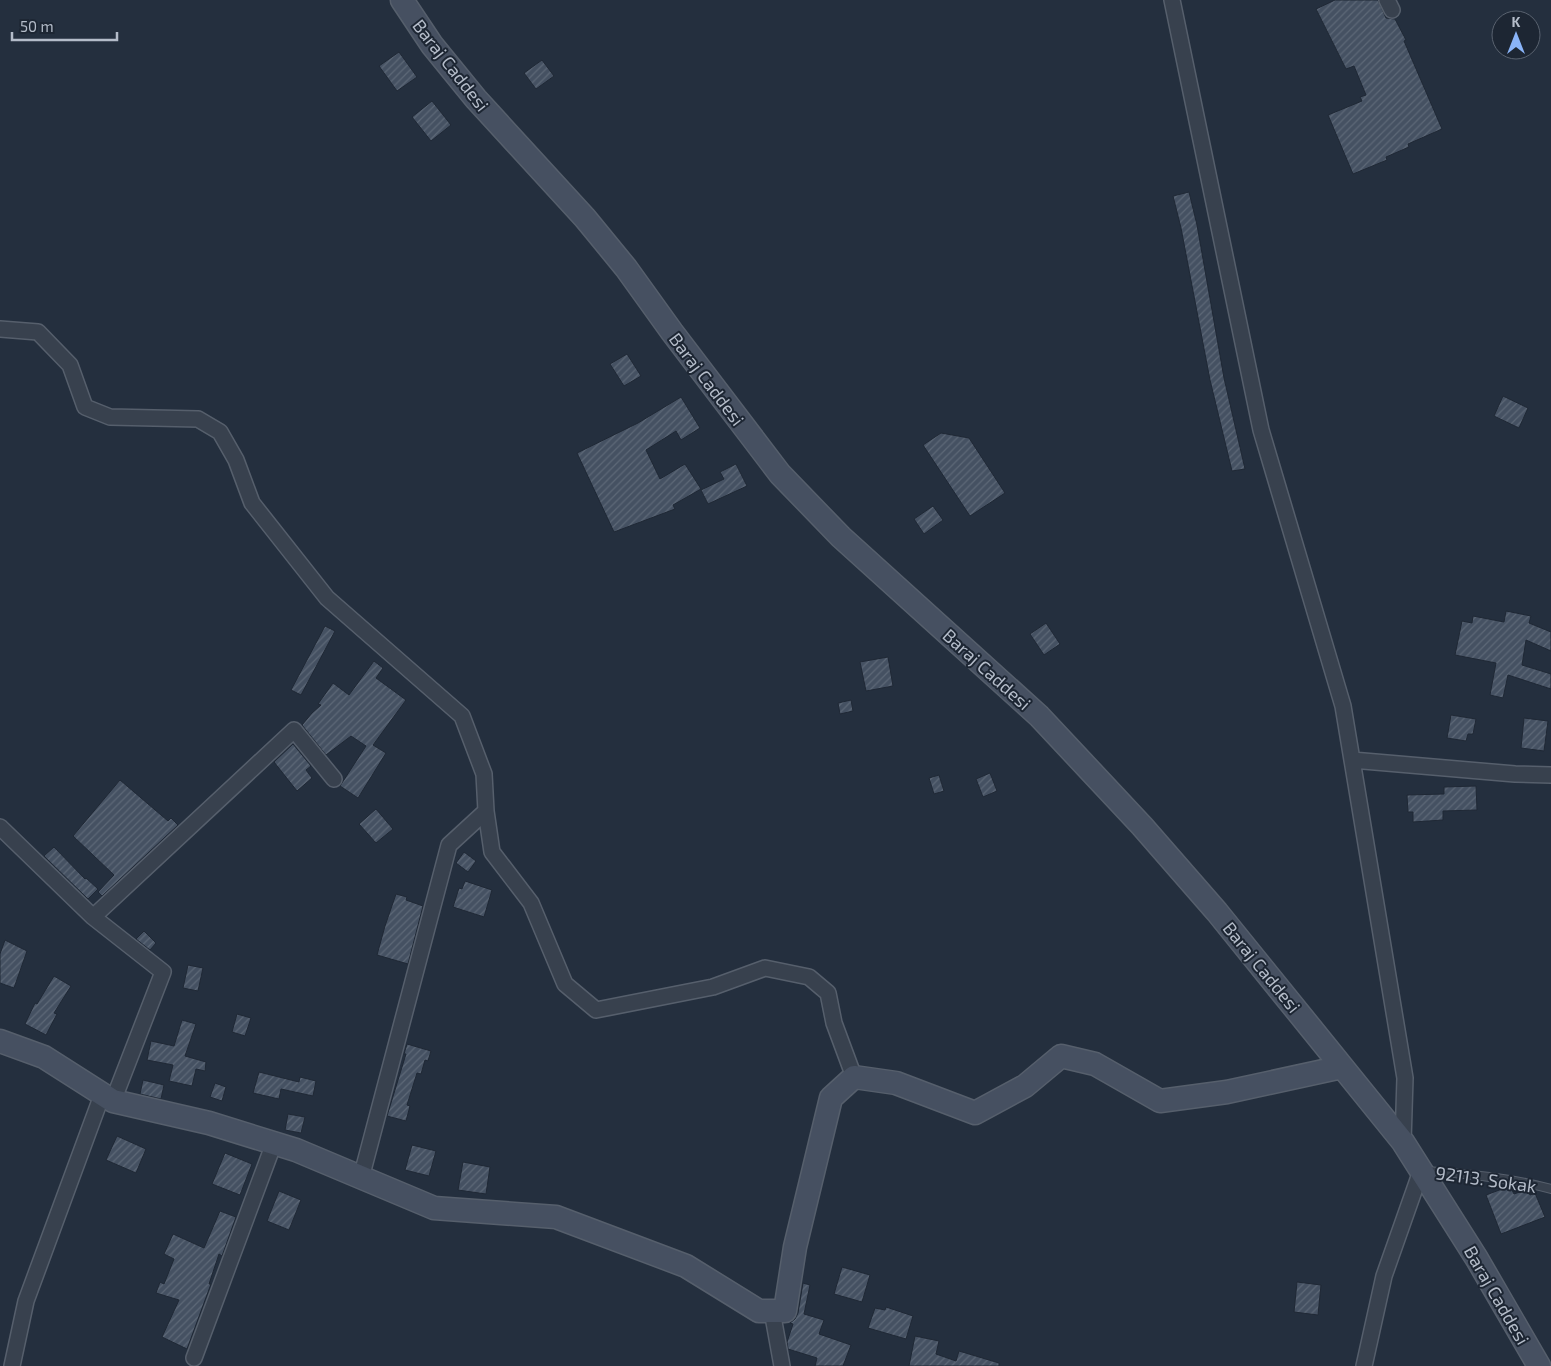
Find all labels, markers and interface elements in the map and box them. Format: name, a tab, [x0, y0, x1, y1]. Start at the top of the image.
scale bar	[12, 10, 118, 42]
north arrow	[1491, 10, 1541, 60]
text: K	[1512, 13, 1521, 30]
street label: Baraj Caddesi	[408, 15, 494, 115]
text: 50 m	[20, 17, 54, 35]
street label: Baraj Caddesi	[665, 328, 749, 430]
street label: Baraj Caddesi	[939, 624, 1035, 714]
street label: Baraj Caddesi	[1219, 917, 1305, 1017]
street label: 92113. Sokak	[1434, 1161, 1538, 1197]
street label: Baraj Caddesi	[1460, 1242, 1534, 1348]

